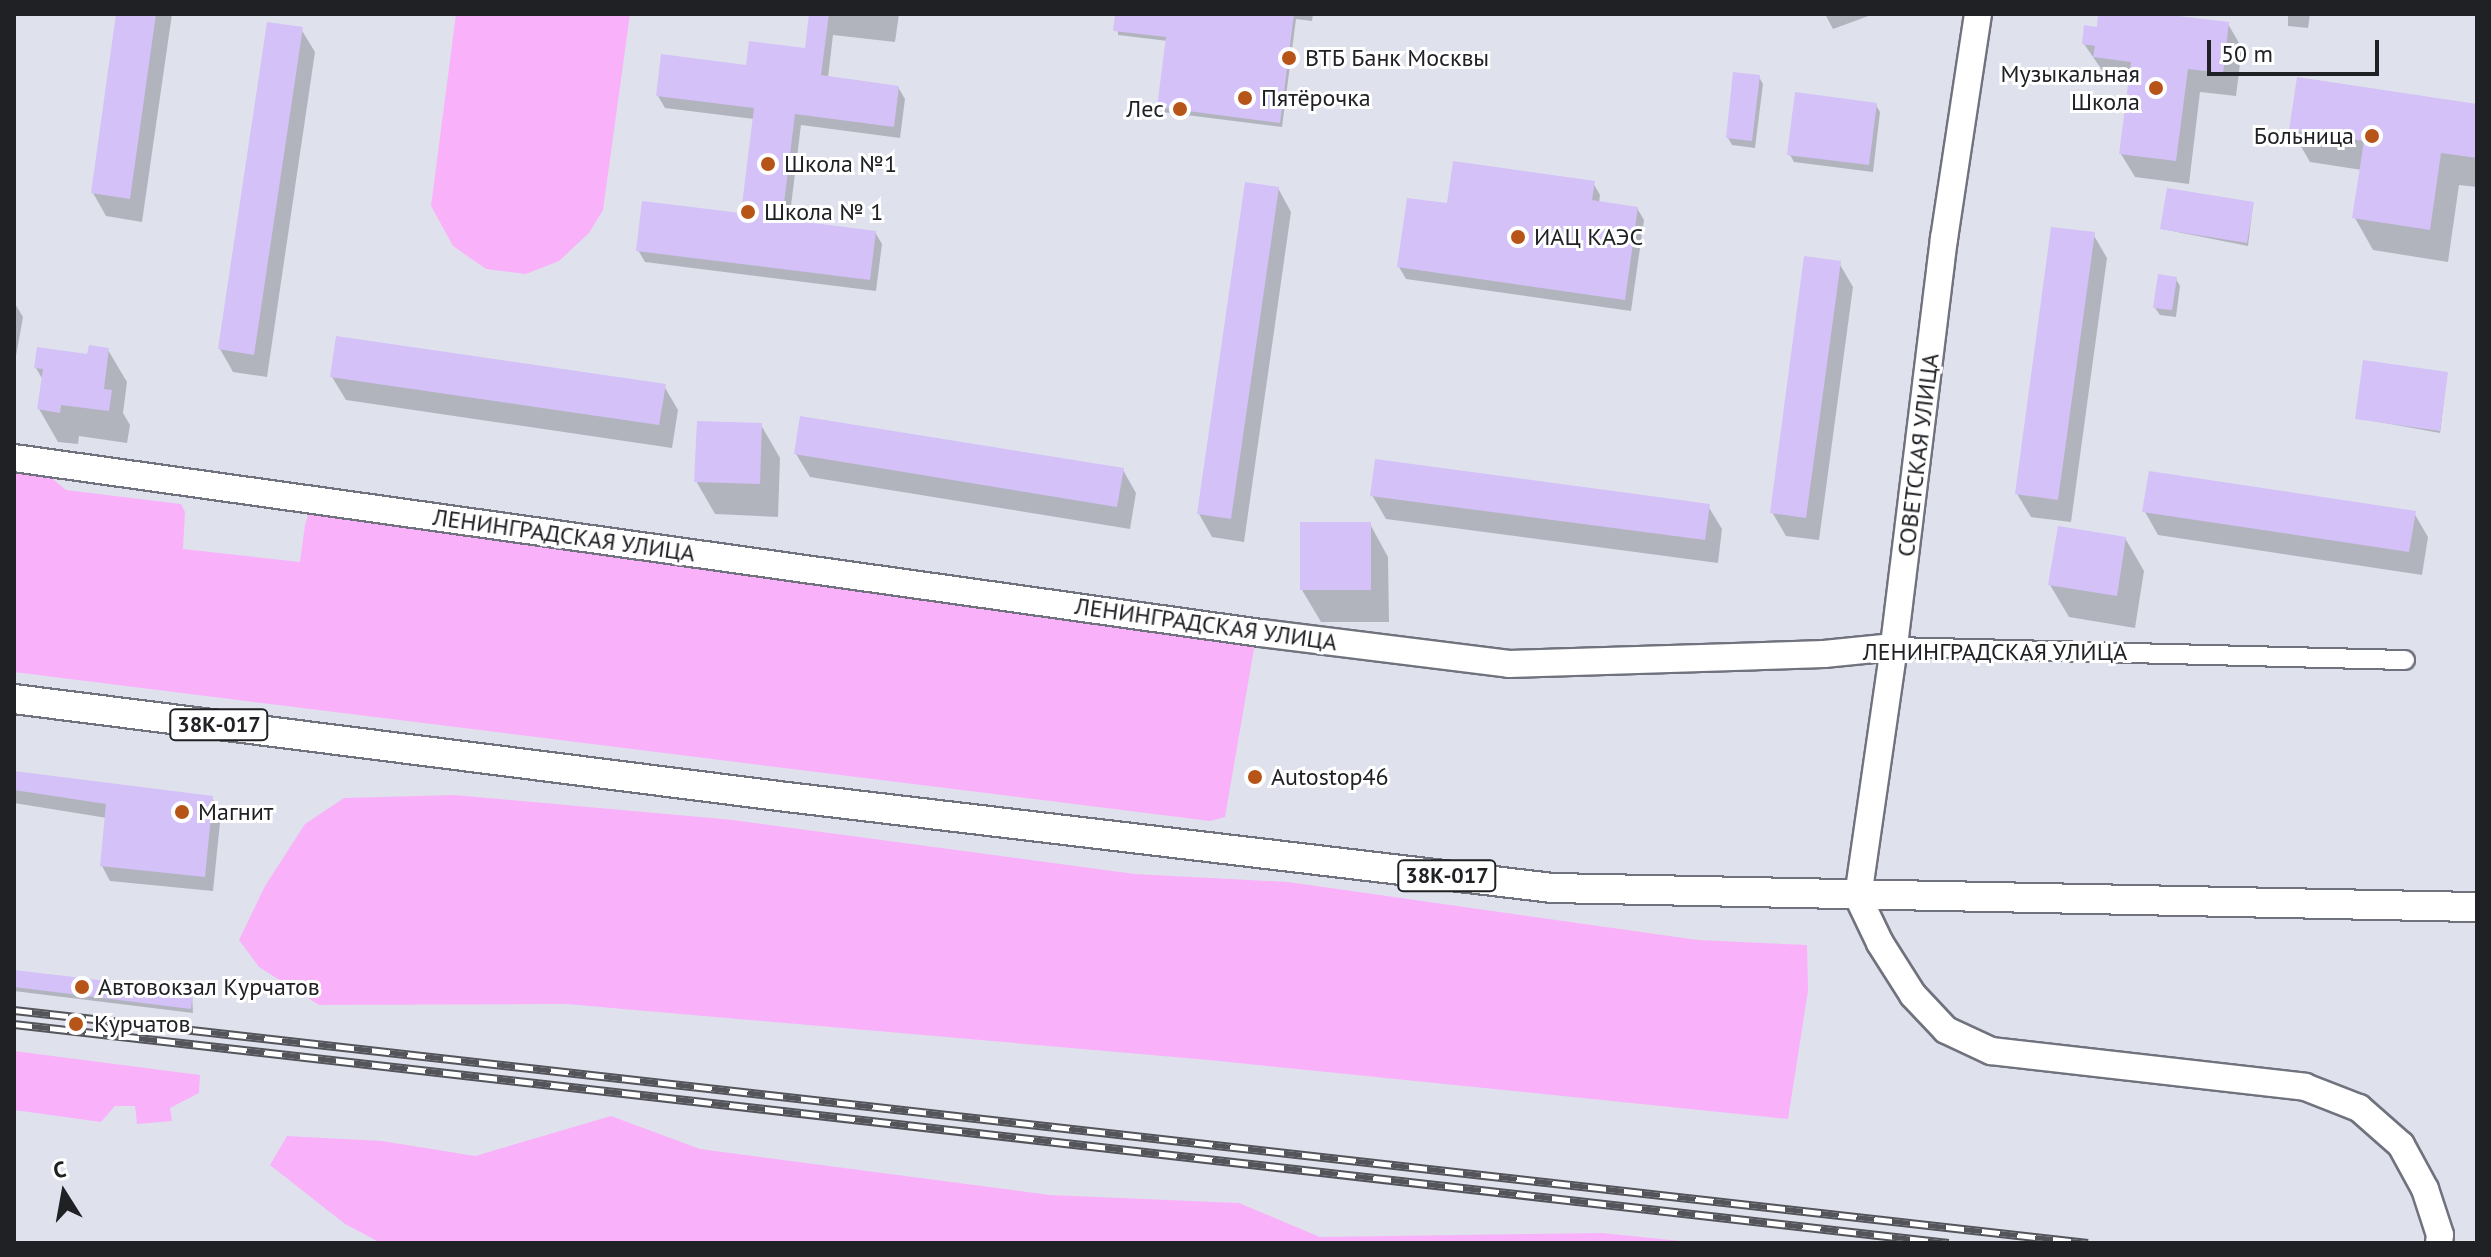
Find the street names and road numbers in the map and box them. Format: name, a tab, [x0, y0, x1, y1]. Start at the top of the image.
street label: СОВЕТСКАЯ УЛИЦА	[1891, 351, 1945, 559]
street label: ЛЕНИНГРАДСКАЯ УЛИЦА	[431, 502, 697, 568]
street label: ЛЕНИНГРАДСКАЯ УЛИЦА	[1073, 591, 1339, 657]
street label: ЛЕНИНГРАДСКАЯ УЛИЦА	[1862, 638, 2128, 666]
road number: 38К-017	[169, 707, 269, 743]
road number: 38К-017	[1397, 858, 1497, 894]

